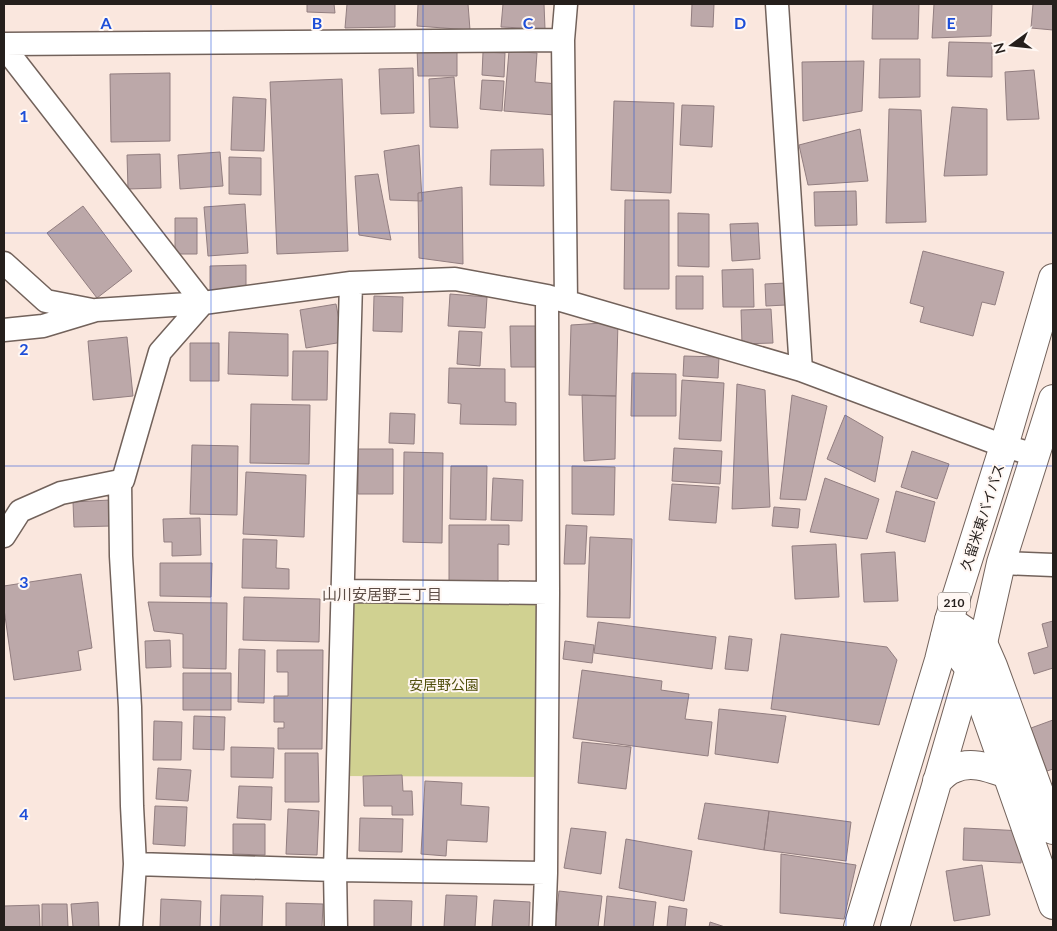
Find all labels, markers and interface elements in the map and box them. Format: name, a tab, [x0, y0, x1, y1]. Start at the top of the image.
text: A	[99, 13, 112, 32]
text: B	[312, 13, 322, 32]
text: C	[523, 13, 534, 32]
text: D	[734, 13, 746, 32]
text: E	[946, 13, 956, 32]
north arrow	[987, 20, 1037, 70]
text: N	[989, 41, 1009, 56]
text: 1	[19, 106, 29, 125]
text: 2	[19, 339, 29, 358]
street label: 久留米東バイパス	[957, 461, 1007, 573]
text: 3	[19, 572, 29, 591]
district label: 山川安居野三丁目	[322, 585, 442, 603]
road number: 210	[938, 592, 970, 612]
park label: 安居野公園	[409, 676, 479, 693]
text: 4	[19, 804, 29, 823]

